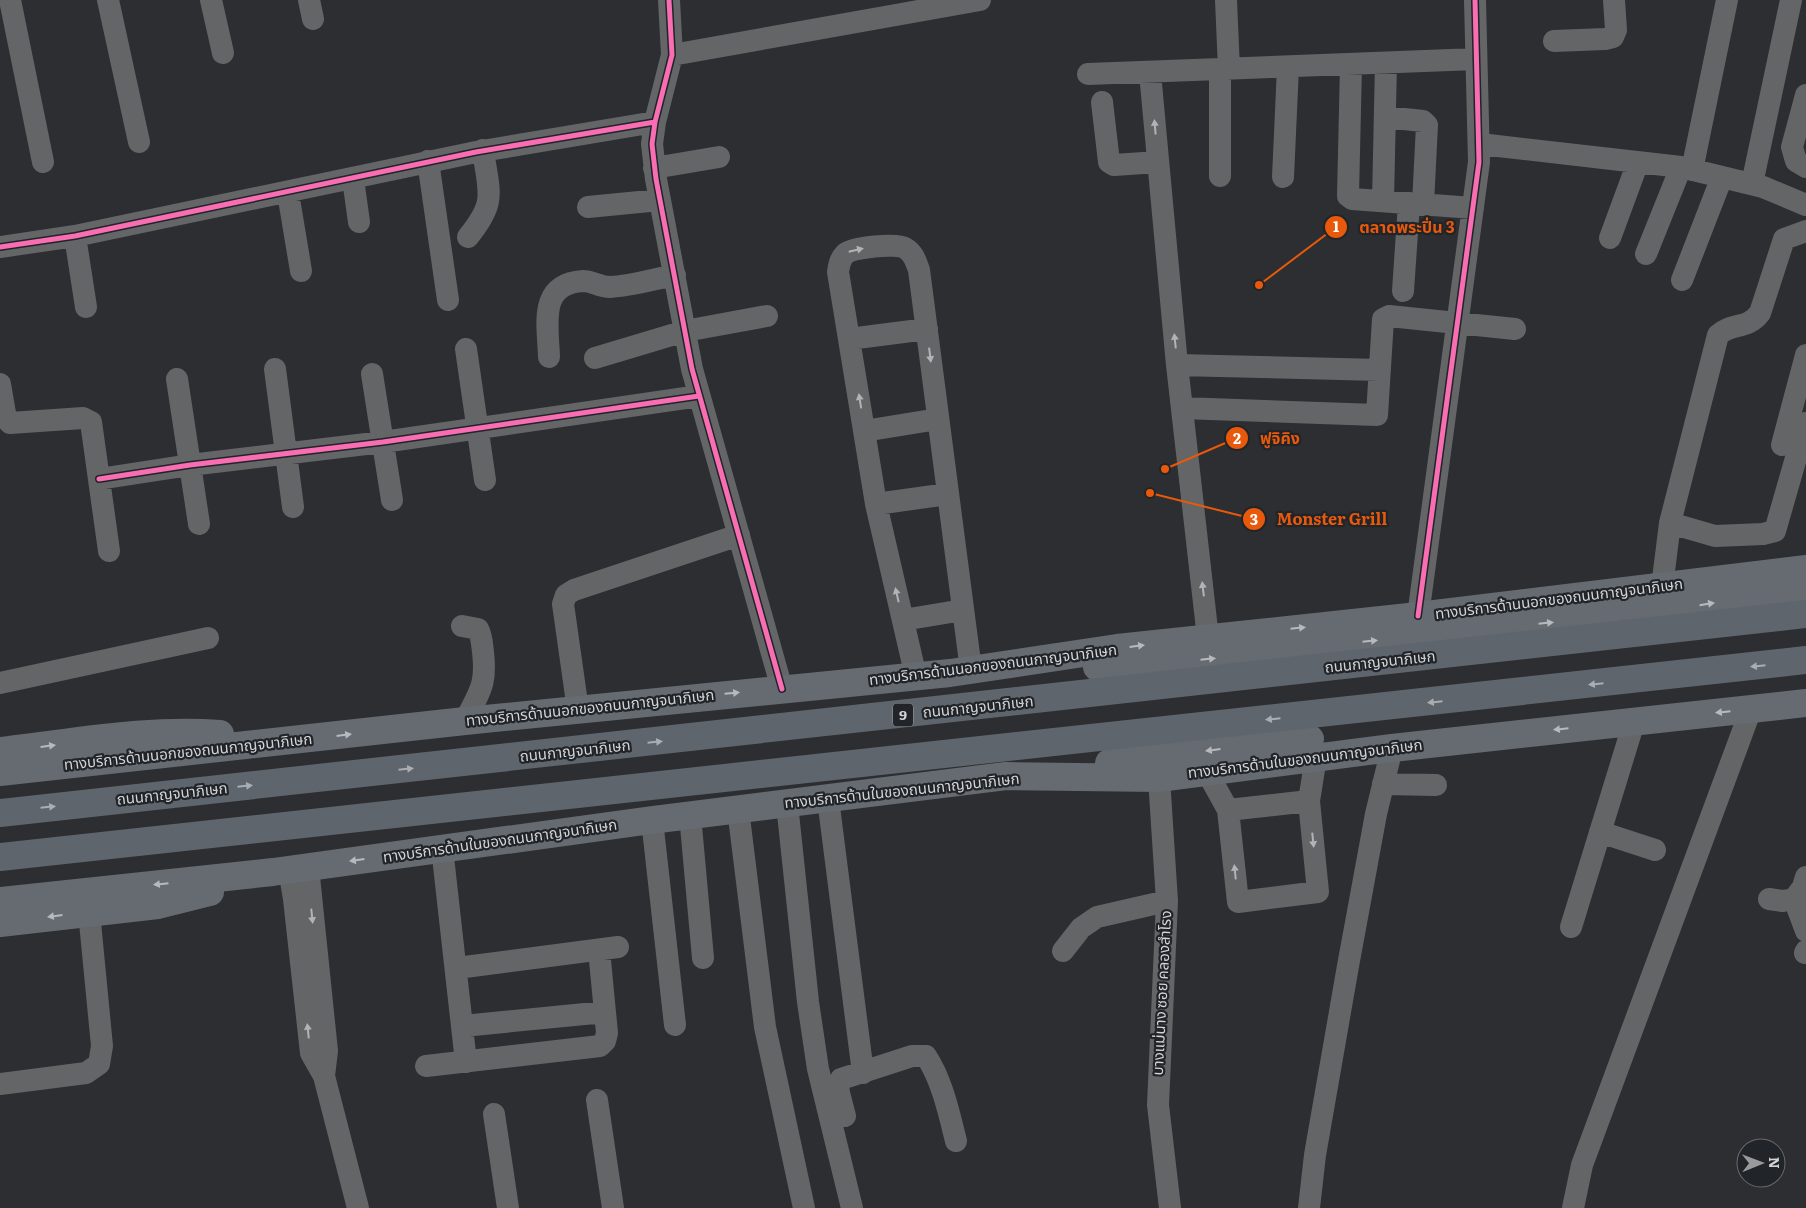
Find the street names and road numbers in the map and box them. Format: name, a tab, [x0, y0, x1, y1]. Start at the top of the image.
street label: ทางบริการด้านนอกของถนนกาญจนาภิเษก	[1434, 571, 1684, 624]
street label: ทางบริการด้านนอกของถนนกาญจนาภิเษก	[868, 637, 1118, 690]
street label: ถนนกาญจนาภิเษก	[1323, 643, 1436, 678]
street label: ทางบริการด้านนอกของถนนกาญจนาภิเษก	[465, 682, 715, 731]
street label: ถนนกาญจนาภิเษก	[921, 688, 1034, 723]
road number: 9	[893, 704, 913, 726]
street label: ทางบริการด้านนอกของถนนกาญจนาภิเษก	[63, 726, 313, 775]
street label: ถนนกาญจนาภิเษก	[518, 732, 631, 767]
street label: ทางบริการด้านในของถนนกาญจนาภิเษก	[1186, 732, 1423, 783]
street label: ทางบริการด้านในของถนนกาญจนาภิเษก	[783, 766, 1021, 813]
street label: ถนนกาญจนาภิเษก	[115, 775, 228, 810]
street label: ทางบริการด้านในของถนนกาญจนาภิเษก	[381, 812, 618, 867]
street label: บางแม่นาง ซอย คลองสำโรง	[1145, 910, 1176, 1076]

